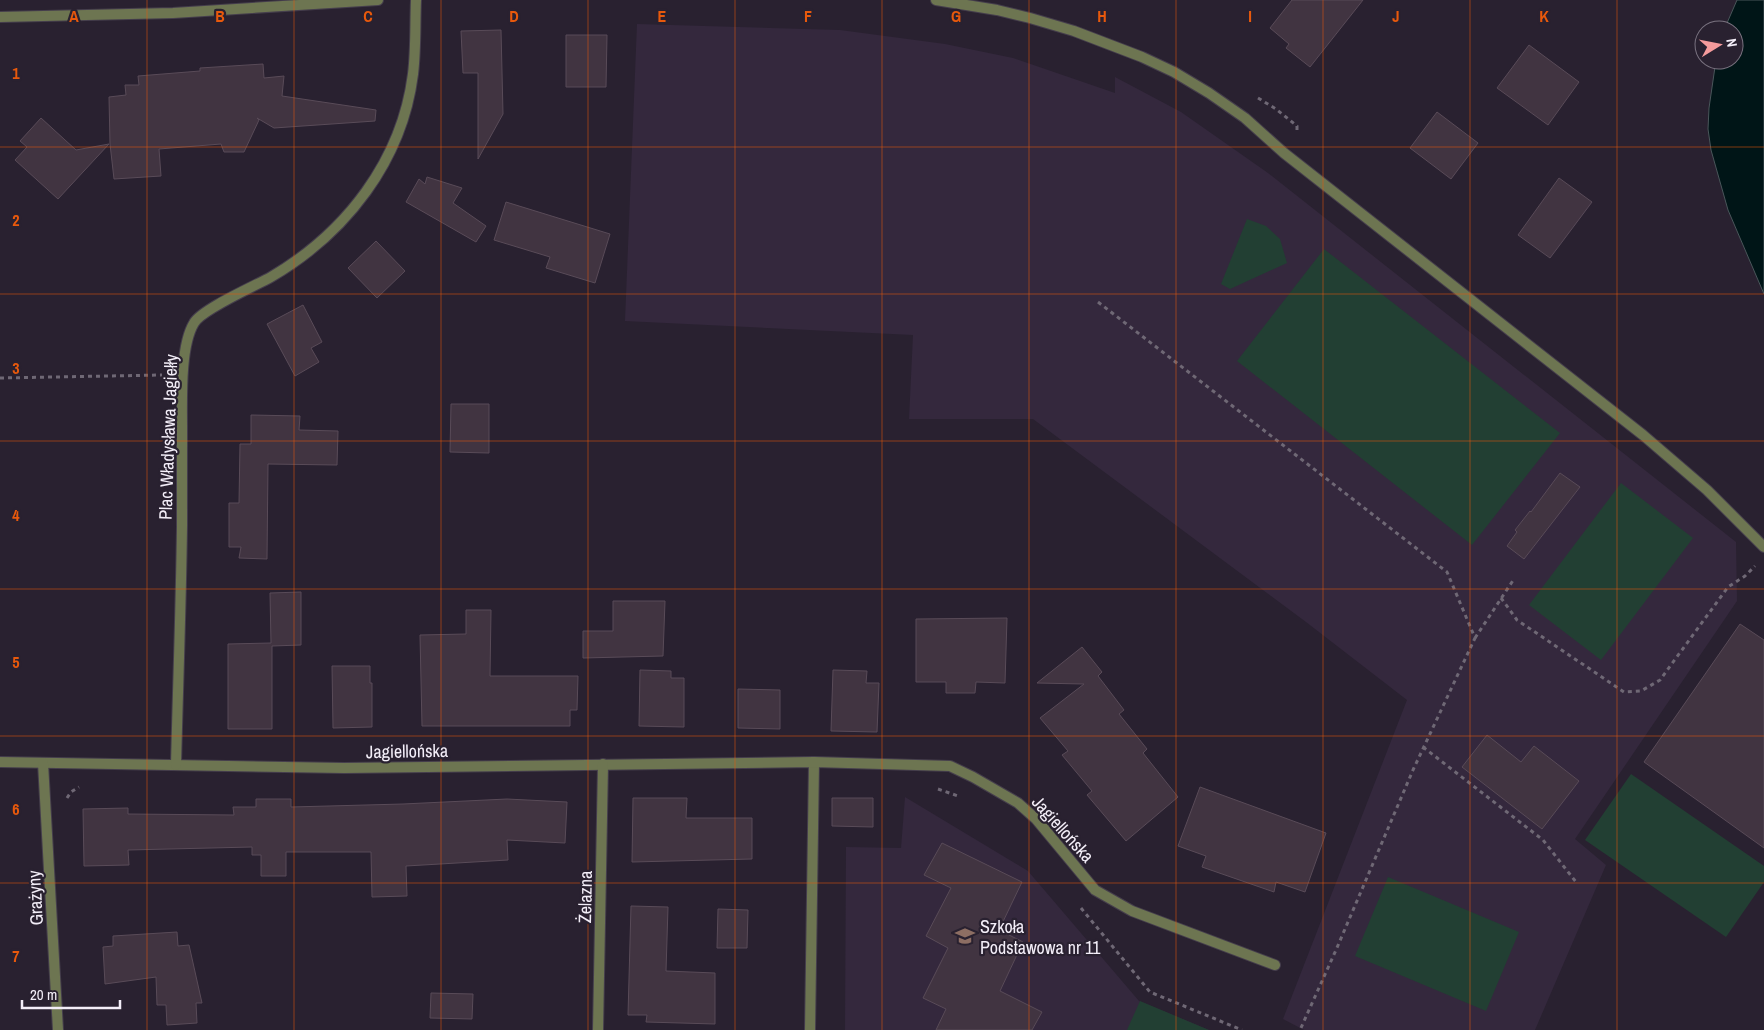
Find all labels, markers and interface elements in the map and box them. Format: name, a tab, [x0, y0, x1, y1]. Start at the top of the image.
text: A	[69, 5, 79, 27]
text: B	[215, 5, 225, 27]
text: C	[363, 5, 373, 27]
text: D	[509, 5, 519, 27]
text: E	[658, 5, 667, 27]
text: F	[804, 5, 812, 27]
text: G	[951, 5, 961, 27]
text: H	[1097, 5, 1107, 27]
text: I	[1248, 5, 1252, 27]
text: J	[1392, 5, 1400, 27]
text: K	[1539, 5, 1549, 27]
north arrow	[1694, 20, 1744, 70]
text: N	[1722, 37, 1741, 48]
text: 1	[12, 62, 20, 84]
text: 2	[12, 209, 20, 231]
street label: Plac Władysława Jagiełły	[153, 353, 183, 520]
text: 3	[12, 357, 20, 379]
text: 4	[12, 504, 20, 526]
text: 5	[12, 651, 20, 673]
street label: Jagiellońska	[366, 738, 448, 764]
street label: Jagiellońska	[1026, 790, 1100, 868]
text: 6	[12, 798, 20, 820]
street label: Grażyny	[21, 869, 49, 926]
street label: Żelazna	[572, 871, 598, 923]
place label: Szkoła Podstawowa nr 11	[980, 914, 1101, 960]
school or university icon: Szkoła Podstawowa nr 11	[954, 925, 976, 947]
text: 7	[12, 945, 20, 967]
scale bar	[22, 978, 120, 1010]
text: 20 m	[30, 984, 57, 1005]

